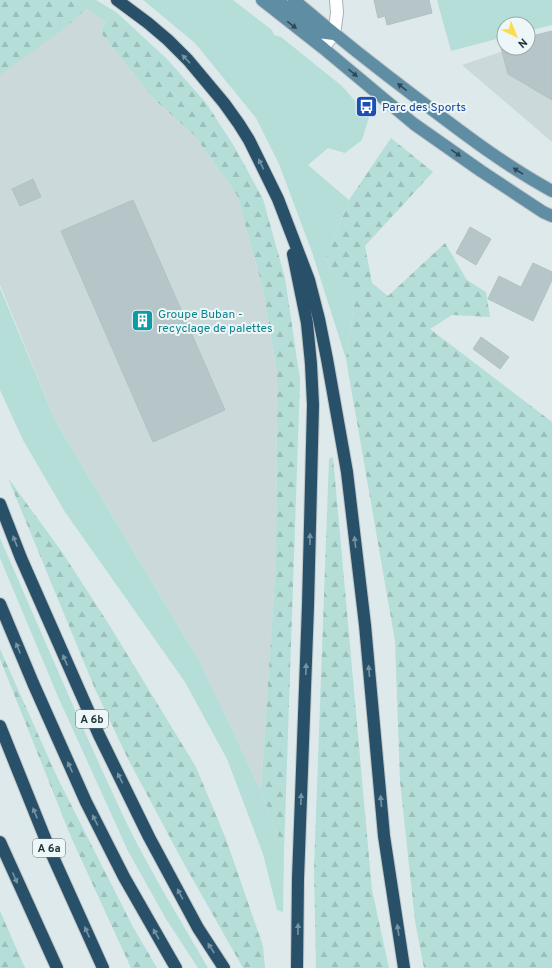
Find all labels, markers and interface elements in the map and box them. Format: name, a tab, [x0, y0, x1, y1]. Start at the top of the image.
north arrow	[496, 16, 536, 56]
one-way arrow	[287, 20, 298, 29]
text: N	[514, 35, 530, 50]
one-way arrow	[181, 54, 191, 64]
one-way arrow	[348, 69, 359, 78]
one-way arrow	[396, 82, 407, 91]
bus stop icon: Parc des Sports	[354, 94, 380, 120]
place label: Parc des Sports	[382, 100, 466, 116]
one-way arrow	[450, 149, 461, 157]
one-way arrow	[258, 158, 264, 170]
one-way arrow	[513, 167, 523, 175]
place label: Groupe Buban - recyclage de palettes	[158, 307, 273, 337]
building icon: Groupe Buban - recyclage de palettes	[130, 308, 156, 334]
one-way arrow	[307, 532, 313, 545]
one-way arrow	[11, 534, 17, 546]
one-way arrow	[352, 536, 358, 548]
one-way arrow	[15, 641, 21, 653]
one-way arrow	[62, 654, 68, 666]
one-way arrow	[303, 662, 309, 675]
one-way arrow	[366, 665, 372, 677]
road number: A 6b	[76, 710, 108, 728]
one-way arrow	[67, 761, 73, 772]
one-way arrow	[117, 773, 123, 784]
one-way arrow	[298, 792, 304, 805]
one-way arrow	[378, 795, 384, 807]
one-way arrow	[31, 807, 37, 819]
one-way arrow	[92, 814, 98, 826]
road number: A 6a	[33, 839, 65, 857]
one-way arrow	[12, 872, 18, 884]
one-way arrow	[176, 888, 183, 900]
one-way arrow	[295, 922, 301, 935]
one-way arrow	[395, 923, 401, 936]
one-way arrow	[84, 927, 90, 938]
one-way arrow	[153, 929, 160, 940]
one-way arrow	[207, 943, 215, 953]

